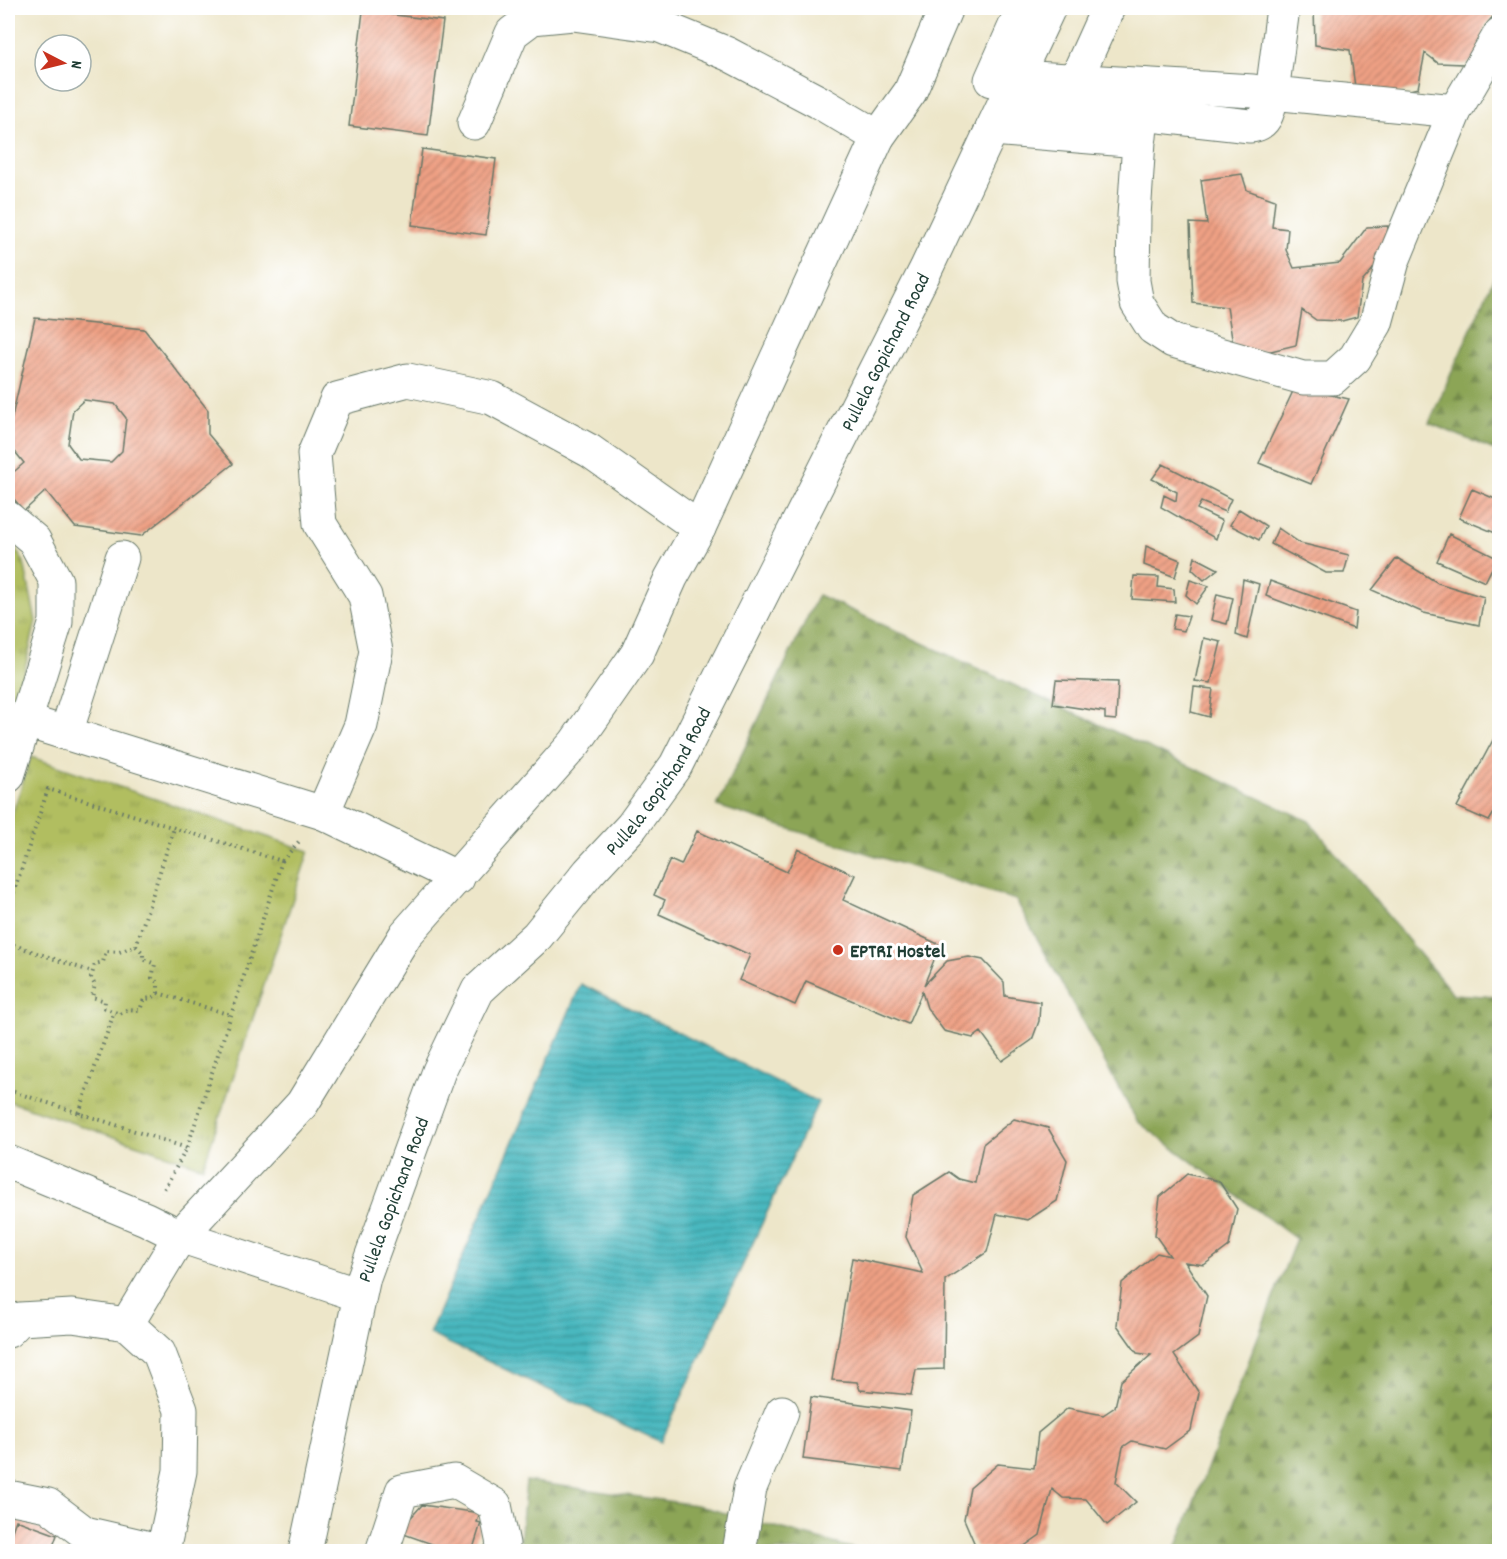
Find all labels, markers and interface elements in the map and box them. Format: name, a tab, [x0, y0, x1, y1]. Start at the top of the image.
north arrow	[33, 33, 93, 93]
text: N	[63, 59, 87, 70]
street label: Pullela Gopichand Road	[835, 269, 939, 437]
street label: Pullela Gopichand Road	[600, 703, 720, 863]
place label: EPTRI Hostel	[850, 939, 945, 967]
marker: EPTRI Hostel	[831, 943, 845, 957]
street label: Pullela Gopichand Road	[352, 1114, 438, 1287]

